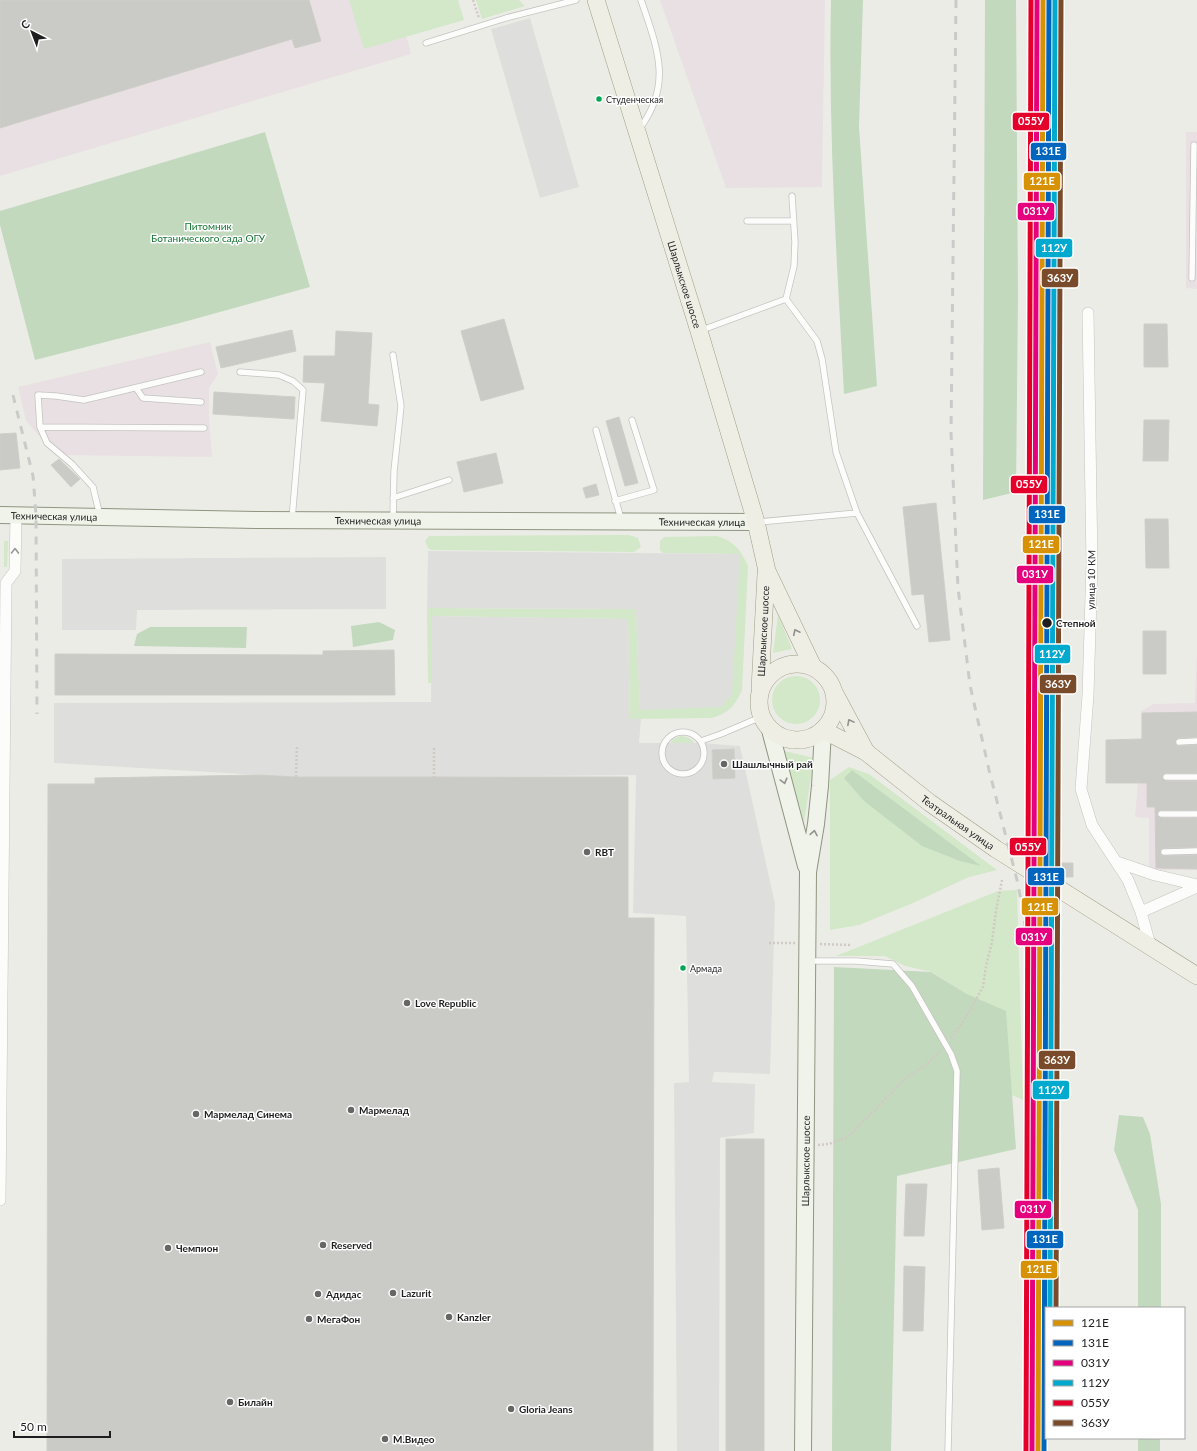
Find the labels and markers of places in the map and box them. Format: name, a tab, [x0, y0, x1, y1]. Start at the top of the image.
marker: Студенческая	[594, 94, 604, 104]
place label: Студенческая	[606, 94, 663, 105]
marker: Степной	[1040, 616, 1054, 630]
place label: Степной	[1056, 617, 1096, 629]
place label: Шашлычный рай	[732, 758, 813, 770]
marker: Шашлычный рай	[719, 759, 729, 769]
place label: RBT	[595, 846, 614, 858]
marker: RBT	[582, 847, 592, 857]
marker: Армада	[678, 963, 688, 973]
place label: Армада	[690, 963, 722, 974]
place label: Love Republic	[415, 997, 477, 1009]
marker: Love Republic	[402, 998, 412, 1008]
place label: Мармелад	[359, 1104, 410, 1116]
marker: Мармелад	[346, 1105, 356, 1115]
place label: Мармелад Синема	[204, 1108, 292, 1120]
marker: Мармелад Синема	[191, 1109, 201, 1119]
place label: Reserved	[331, 1239, 372, 1251]
marker: Reserved	[318, 1240, 328, 1250]
place label: Чемпион	[176, 1242, 218, 1254]
marker: Чемпион	[163, 1243, 173, 1253]
place label: Lazurit	[401, 1287, 432, 1299]
place label: Адидас	[325, 1288, 362, 1300]
marker: Lazurit	[388, 1288, 398, 1298]
marker: Адидас	[313, 1289, 323, 1299]
place label: Kanzler	[457, 1311, 491, 1323]
marker: Kanzler	[444, 1312, 454, 1322]
place label: МегаФон	[317, 1313, 361, 1325]
marker: МегаФон	[304, 1314, 314, 1324]
place label: Билайн	[238, 1396, 273, 1408]
marker: Билайн	[225, 1397, 235, 1407]
place label: Gloria Jeans	[519, 1403, 573, 1415]
marker: Gloria Jeans	[506, 1404, 516, 1414]
place label: М.Видео	[393, 1433, 435, 1445]
marker: М.Видео	[380, 1434, 390, 1444]

